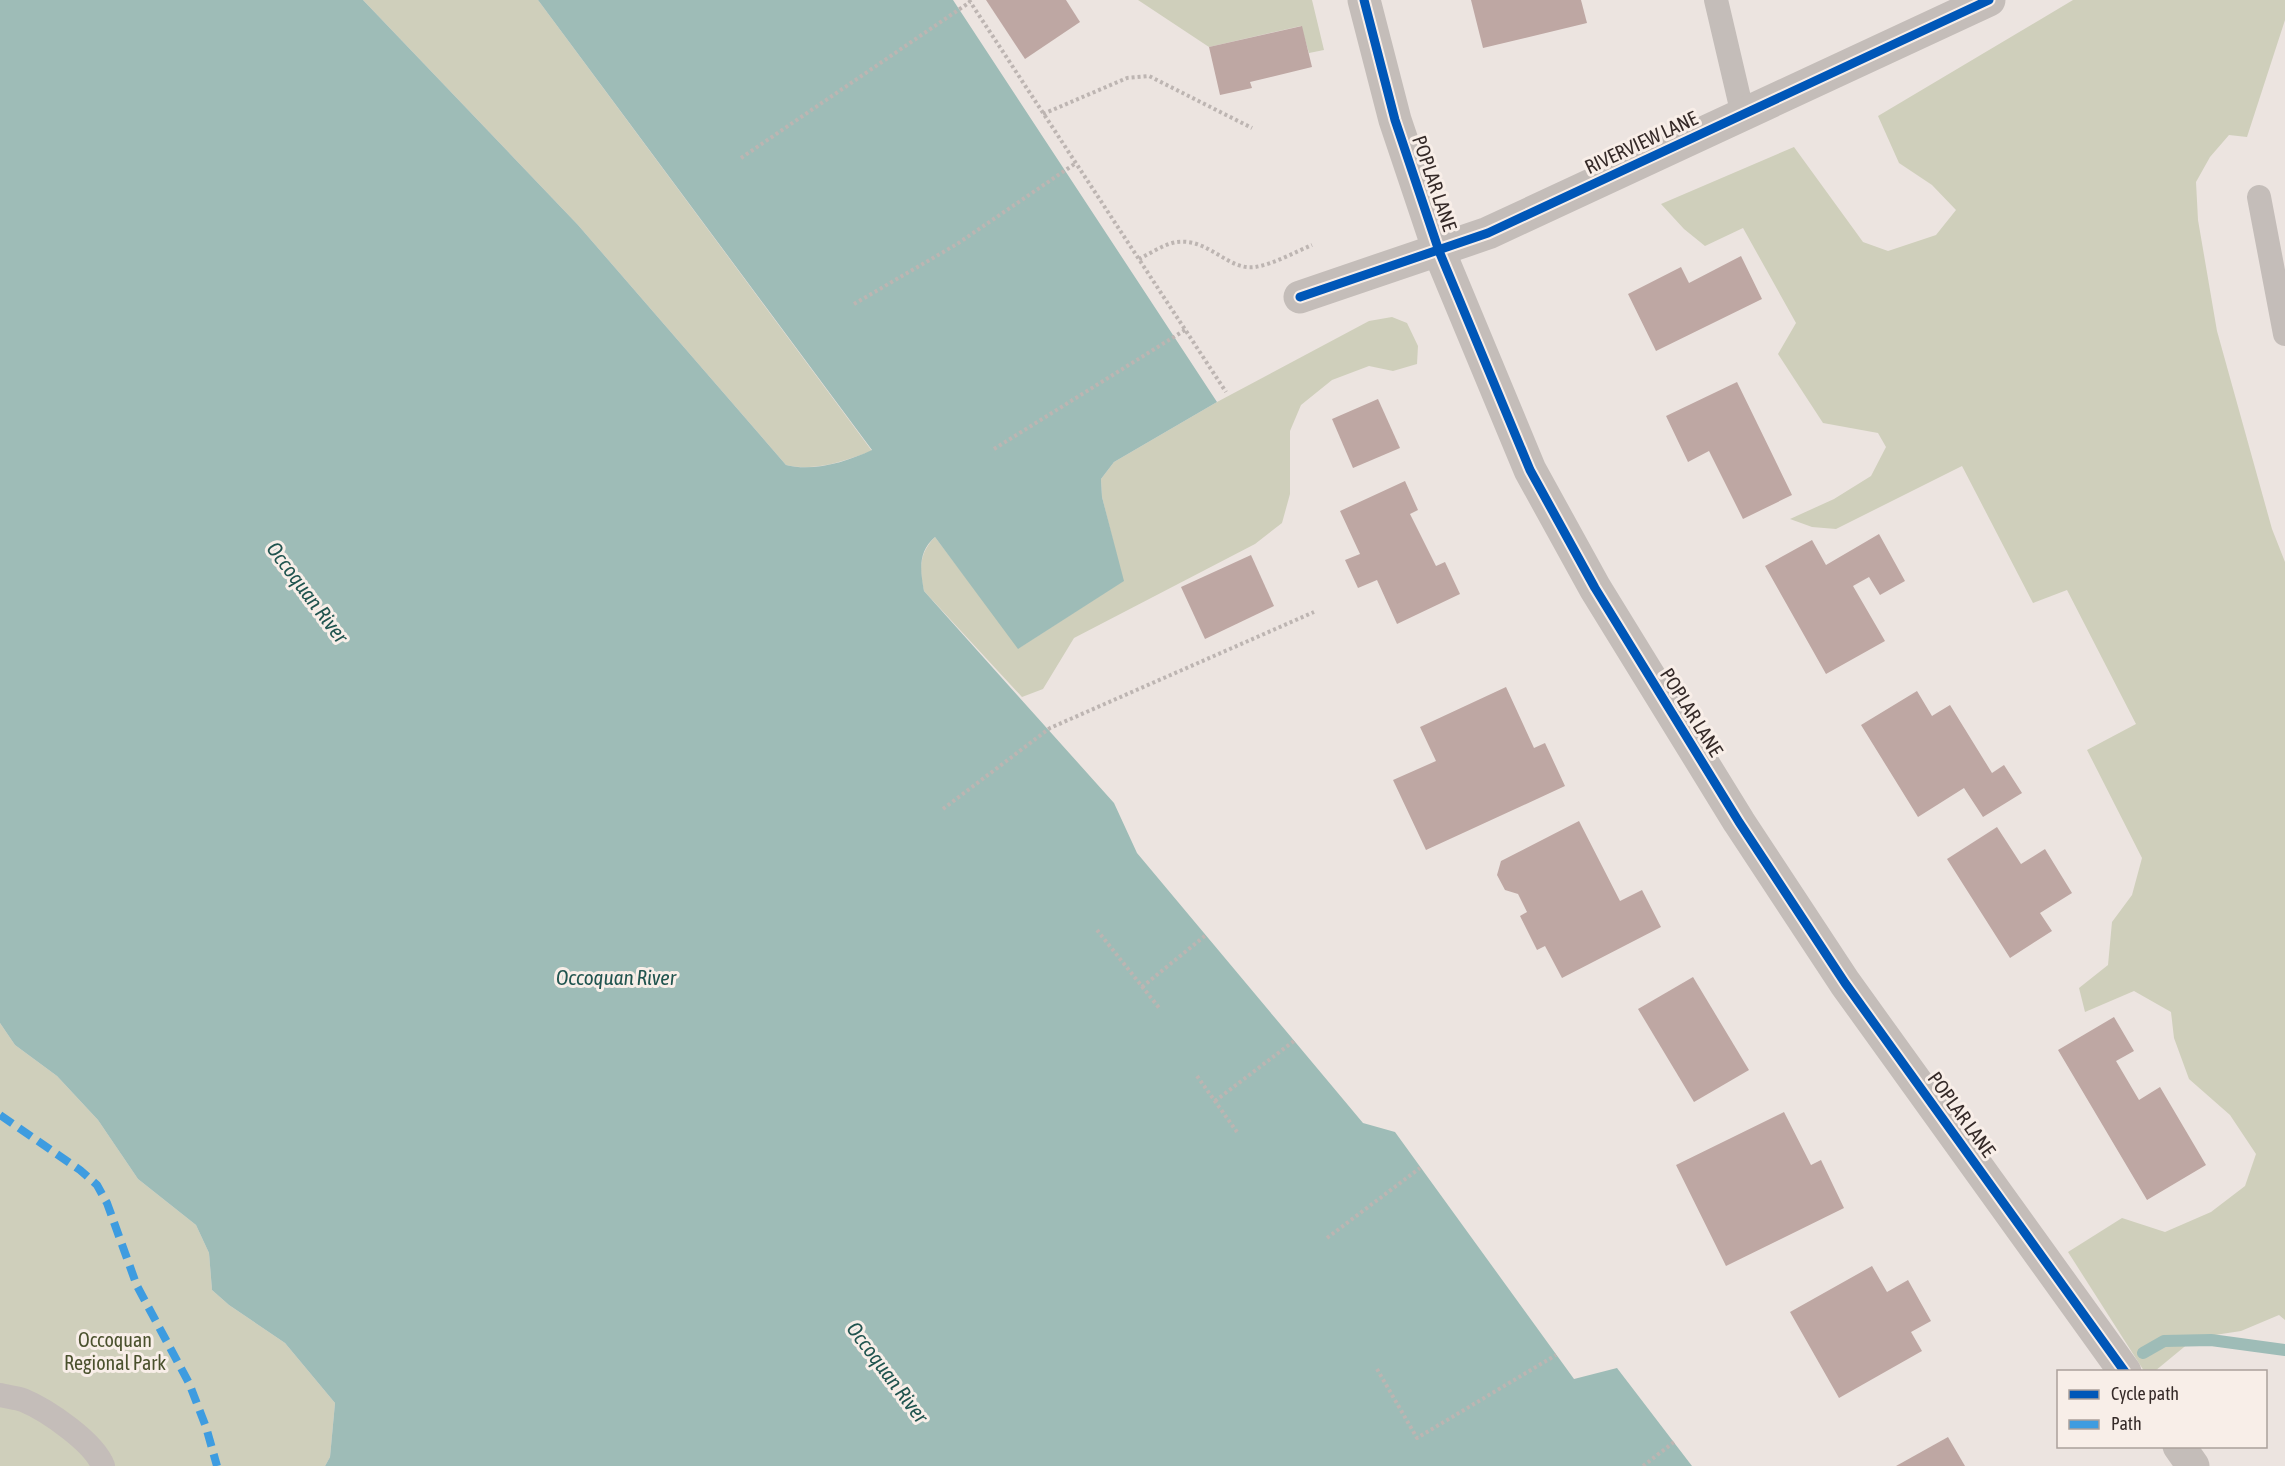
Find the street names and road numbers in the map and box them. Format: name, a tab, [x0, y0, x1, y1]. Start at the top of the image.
street label: RIVERVIEW LANE	[1581, 106, 1701, 178]
street label: POPLAR LANE	[1408, 132, 1462, 234]
street label: POPLAR LANE	[1656, 664, 1728, 761]
street label: POPLAR LANE	[1923, 1067, 2001, 1161]

